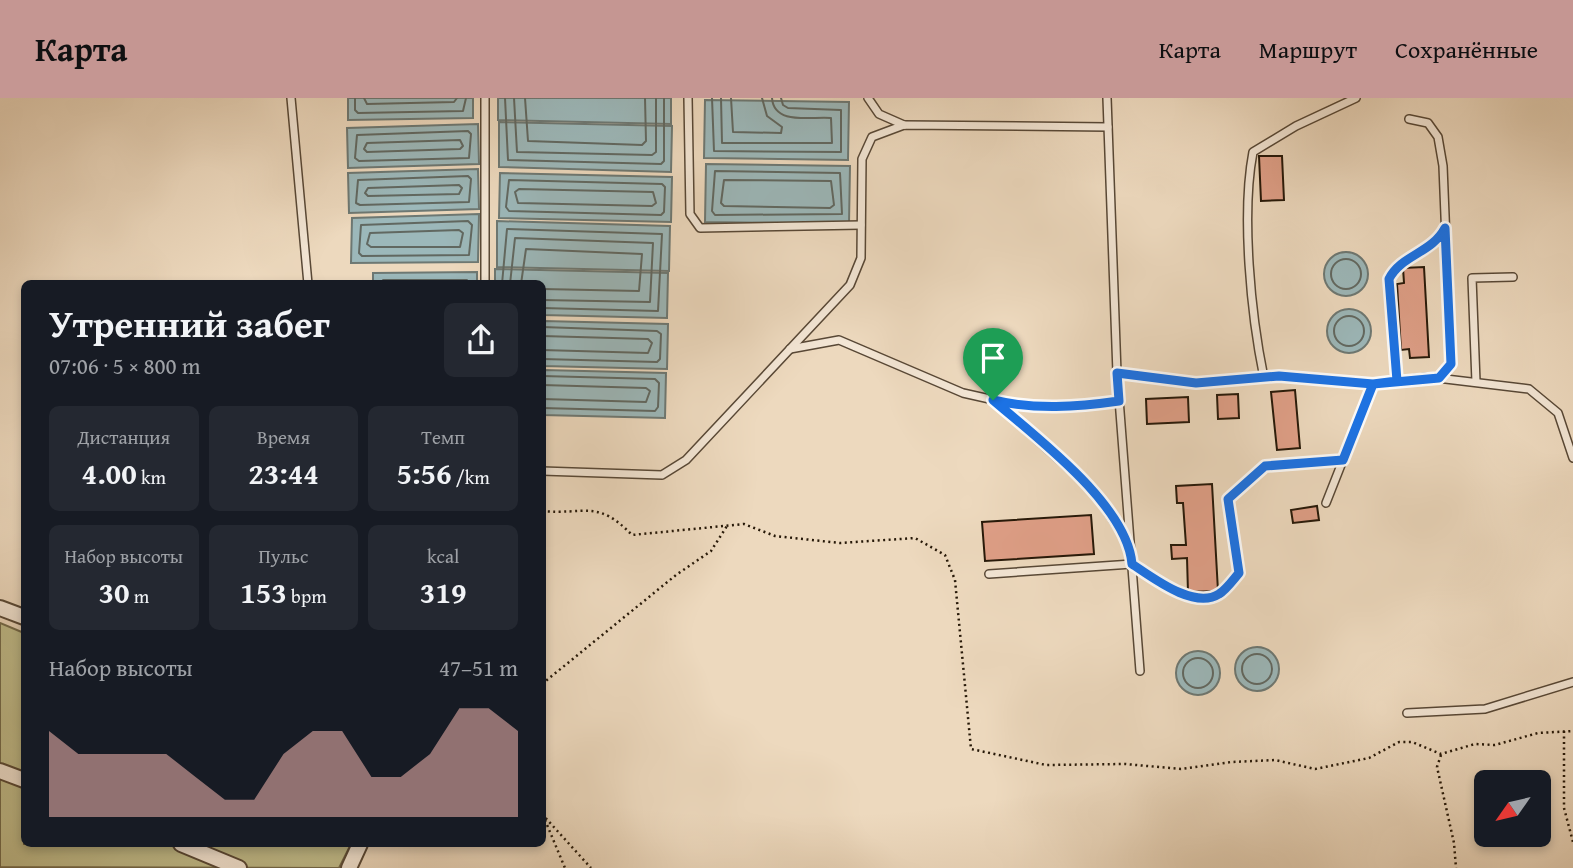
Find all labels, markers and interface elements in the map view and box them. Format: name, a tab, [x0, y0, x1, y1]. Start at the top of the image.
text: Карта	[35, 25, 127, 73]
text: Карта	[1159, 32, 1221, 67]
text: Маршрут	[1259, 32, 1357, 67]
text: Сохранённые	[1395, 32, 1538, 67]
text: Утренний забег	[49, 295, 330, 351]
button: share	[444, 303, 518, 377]
pin	[963, 328, 1023, 400]
icon: arrive	[974, 339, 1012, 377]
text: 07:06 · 5 × 800 m	[49, 349, 201, 382]
text: Дистанция	[77, 423, 170, 451]
text: Время	[257, 423, 310, 451]
text: Темп	[421, 423, 465, 451]
text: 4.00	[82, 451, 137, 495]
text: 23:44	[248, 451, 319, 495]
text: 5:56	[396, 451, 452, 495]
text: km	[137, 463, 166, 491]
text: /km	[452, 463, 490, 491]
text: Набор высоты	[64, 542, 183, 570]
text: Пульс	[259, 542, 308, 570]
text: kcal	[427, 542, 459, 570]
text: 30	[98, 570, 130, 614]
text: 153	[240, 570, 287, 614]
text: 319	[420, 570, 466, 614]
text: m	[130, 582, 149, 610]
text: bpm	[287, 582, 327, 610]
text: Набор высоты	[49, 651, 193, 684]
text: 47–51 m	[439, 651, 518, 684]
north arrow	[1474, 770, 1550, 847]
map controls	[1474, 770, 1551, 847]

